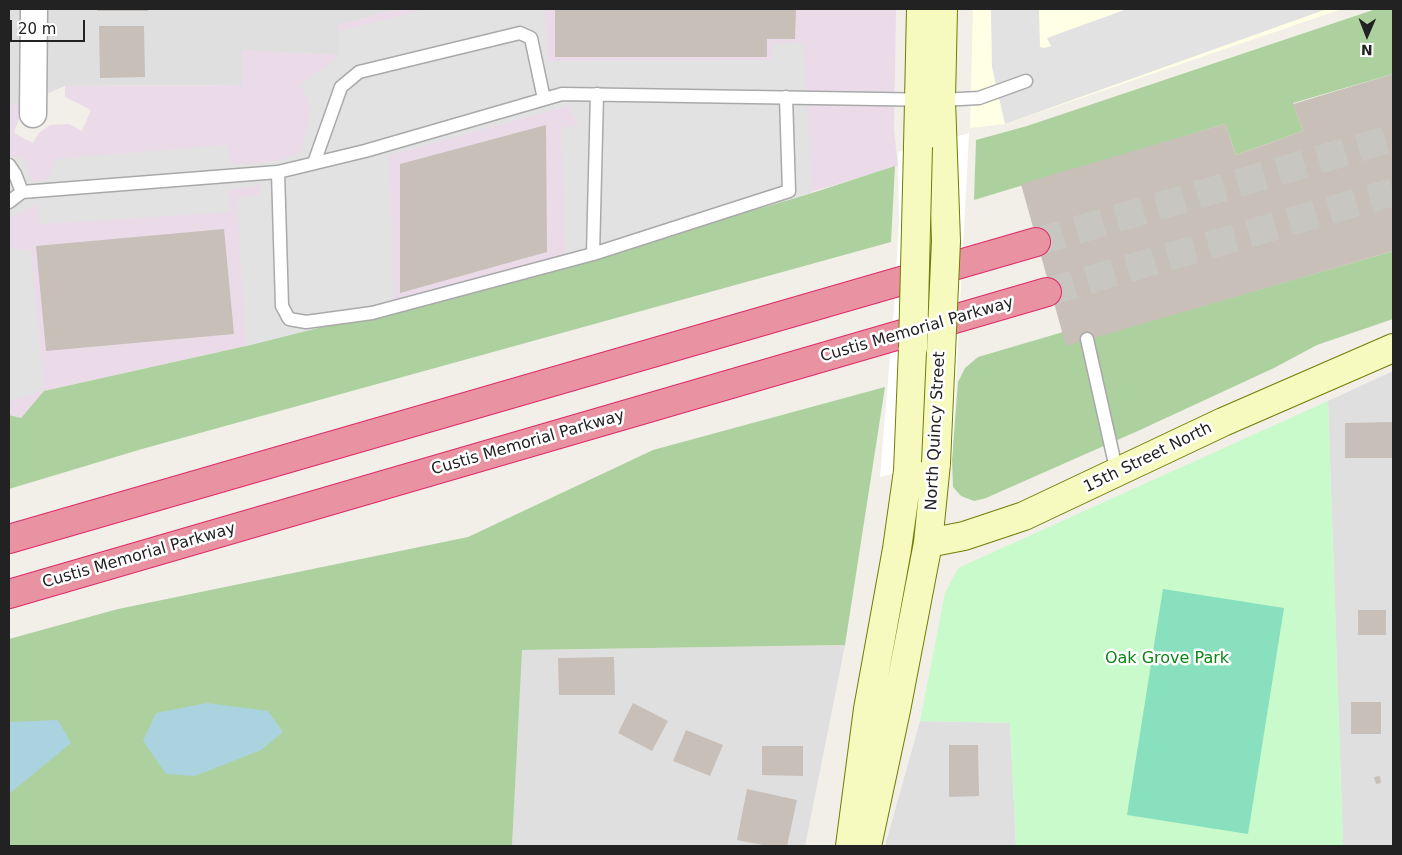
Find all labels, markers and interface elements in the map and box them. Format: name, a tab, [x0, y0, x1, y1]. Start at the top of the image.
scale bar	[12, 10, 88, 42]
north arrow	[1342, 10, 1392, 60]
text: 20 m	[18, 20, 56, 38]
text: N	[1361, 42, 1373, 58]
street label: Custis Memorial Parkway	[818, 293, 1016, 367]
street label: North Quincy Street	[922, 351, 950, 511]
street label: Custis Memorial Parkway	[429, 406, 627, 480]
street label: 15th Street North	[1081, 419, 1215, 497]
street label: Custis Memorial Parkway	[40, 519, 238, 593]
park label: Oak Grove Park	[1105, 649, 1229, 669]

